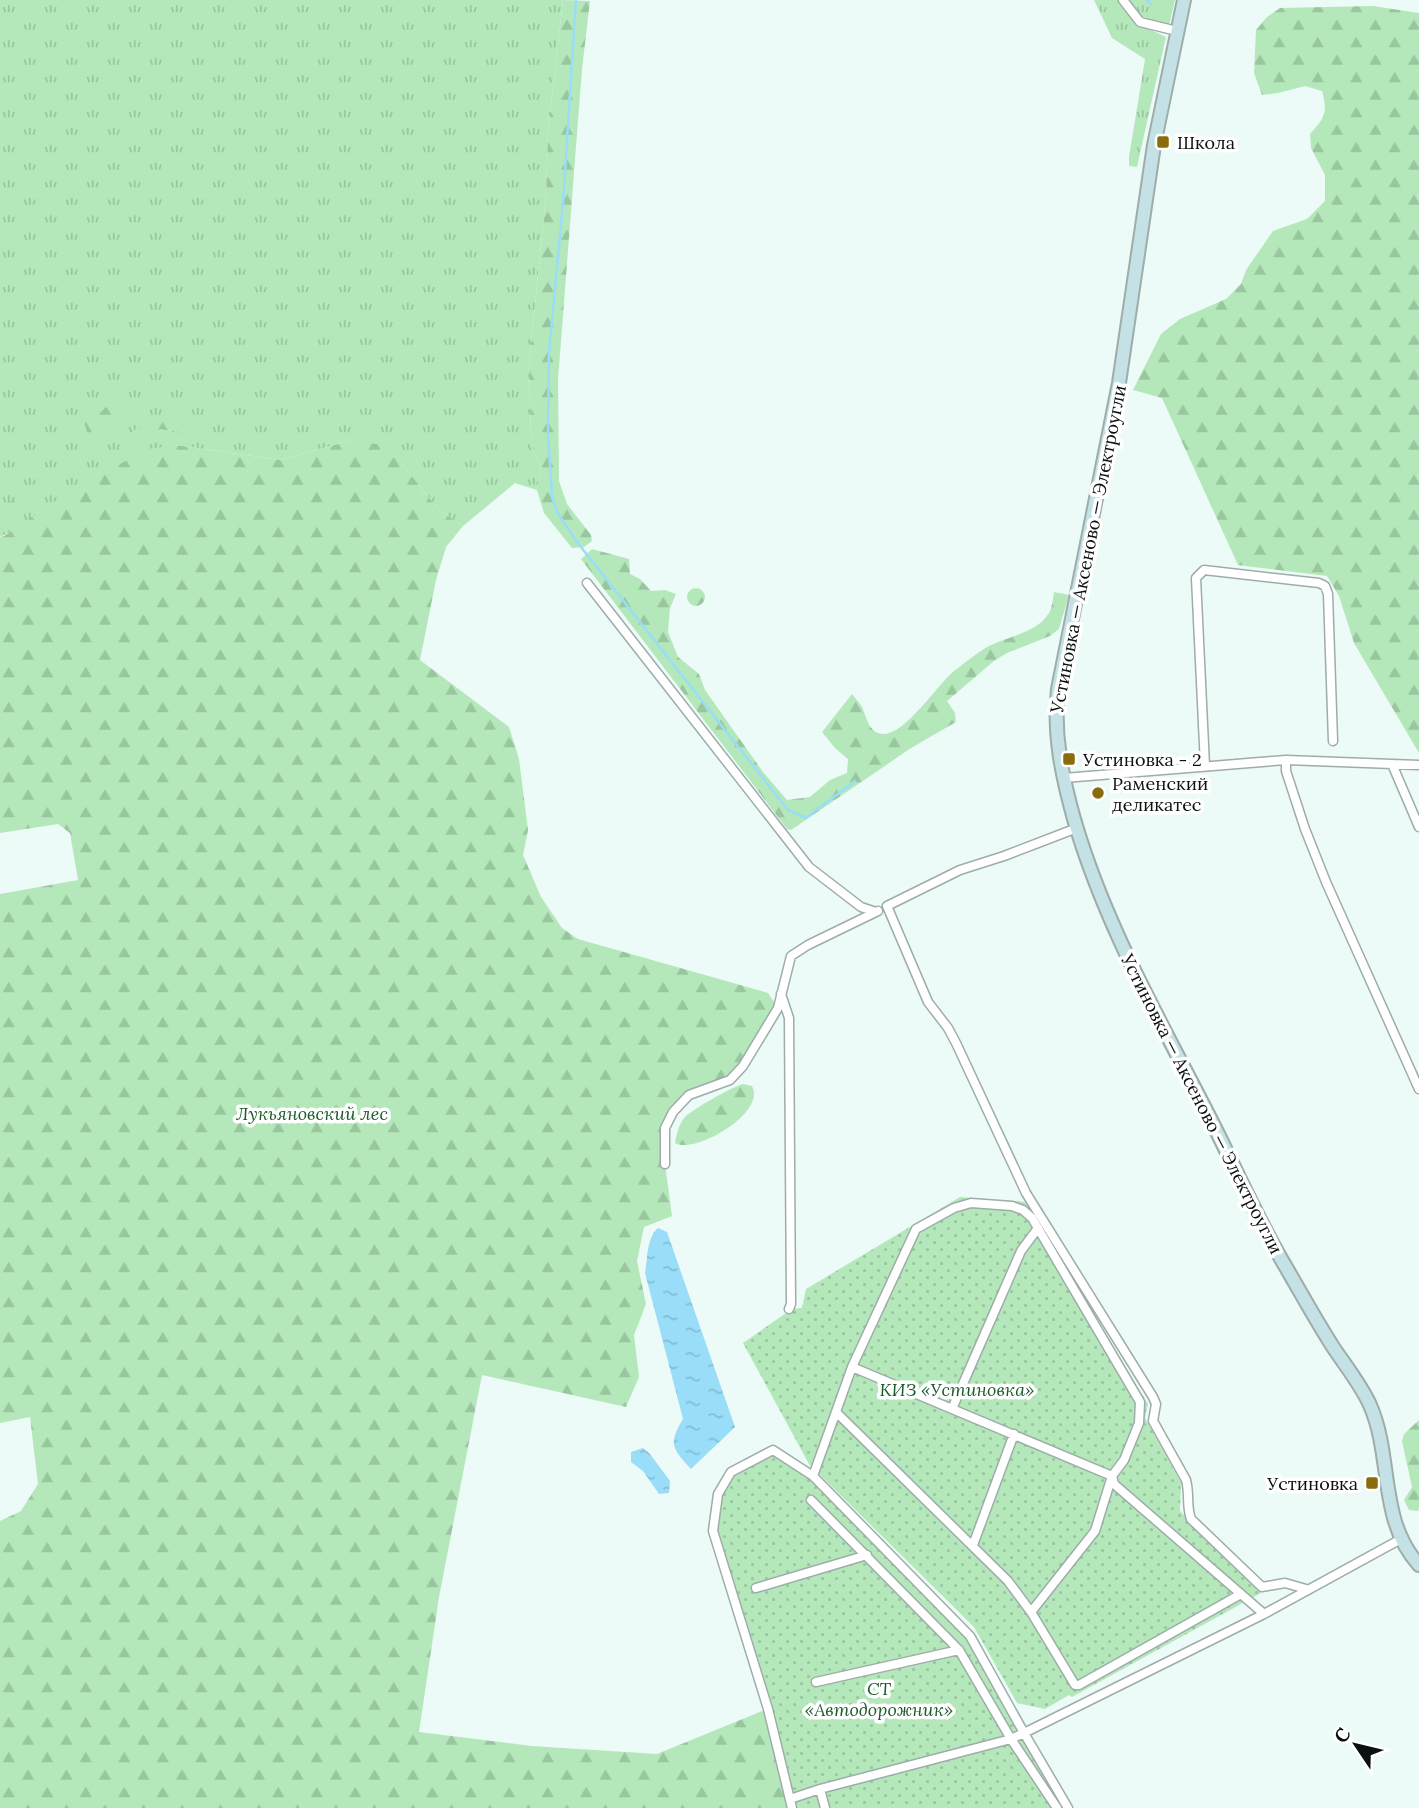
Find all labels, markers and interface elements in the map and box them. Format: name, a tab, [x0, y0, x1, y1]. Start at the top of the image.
place label: Школа	[1177, 131, 1235, 154]
marker: Школа	[1155, 134, 1171, 150]
street label: Устиновка — Аксеново — Электроугли	[1045, 383, 1131, 716]
place label: Устиновка - 2	[1082, 748, 1202, 771]
marker: Устиновка - 2	[1061, 751, 1077, 767]
place label: Раменский деликатес	[1112, 772, 1208, 816]
marker: Раменский деликатес	[1090, 785, 1106, 801]
street label: Устиновка — Аксеново — Электроугли	[1116, 949, 1288, 1258]
park label: Лукьяновский лес	[236, 1102, 388, 1125]
park label: КИЗ «Устиновка»	[880, 1378, 1034, 1401]
place label: Устиновка	[1266, 1472, 1358, 1495]
marker: Устиновка	[1364, 1475, 1380, 1491]
park label: СТ «Автодорожник»	[805, 1677, 953, 1721]
north arrow	[1321, 1710, 1391, 1780]
text: С	[1328, 1723, 1356, 1747]

